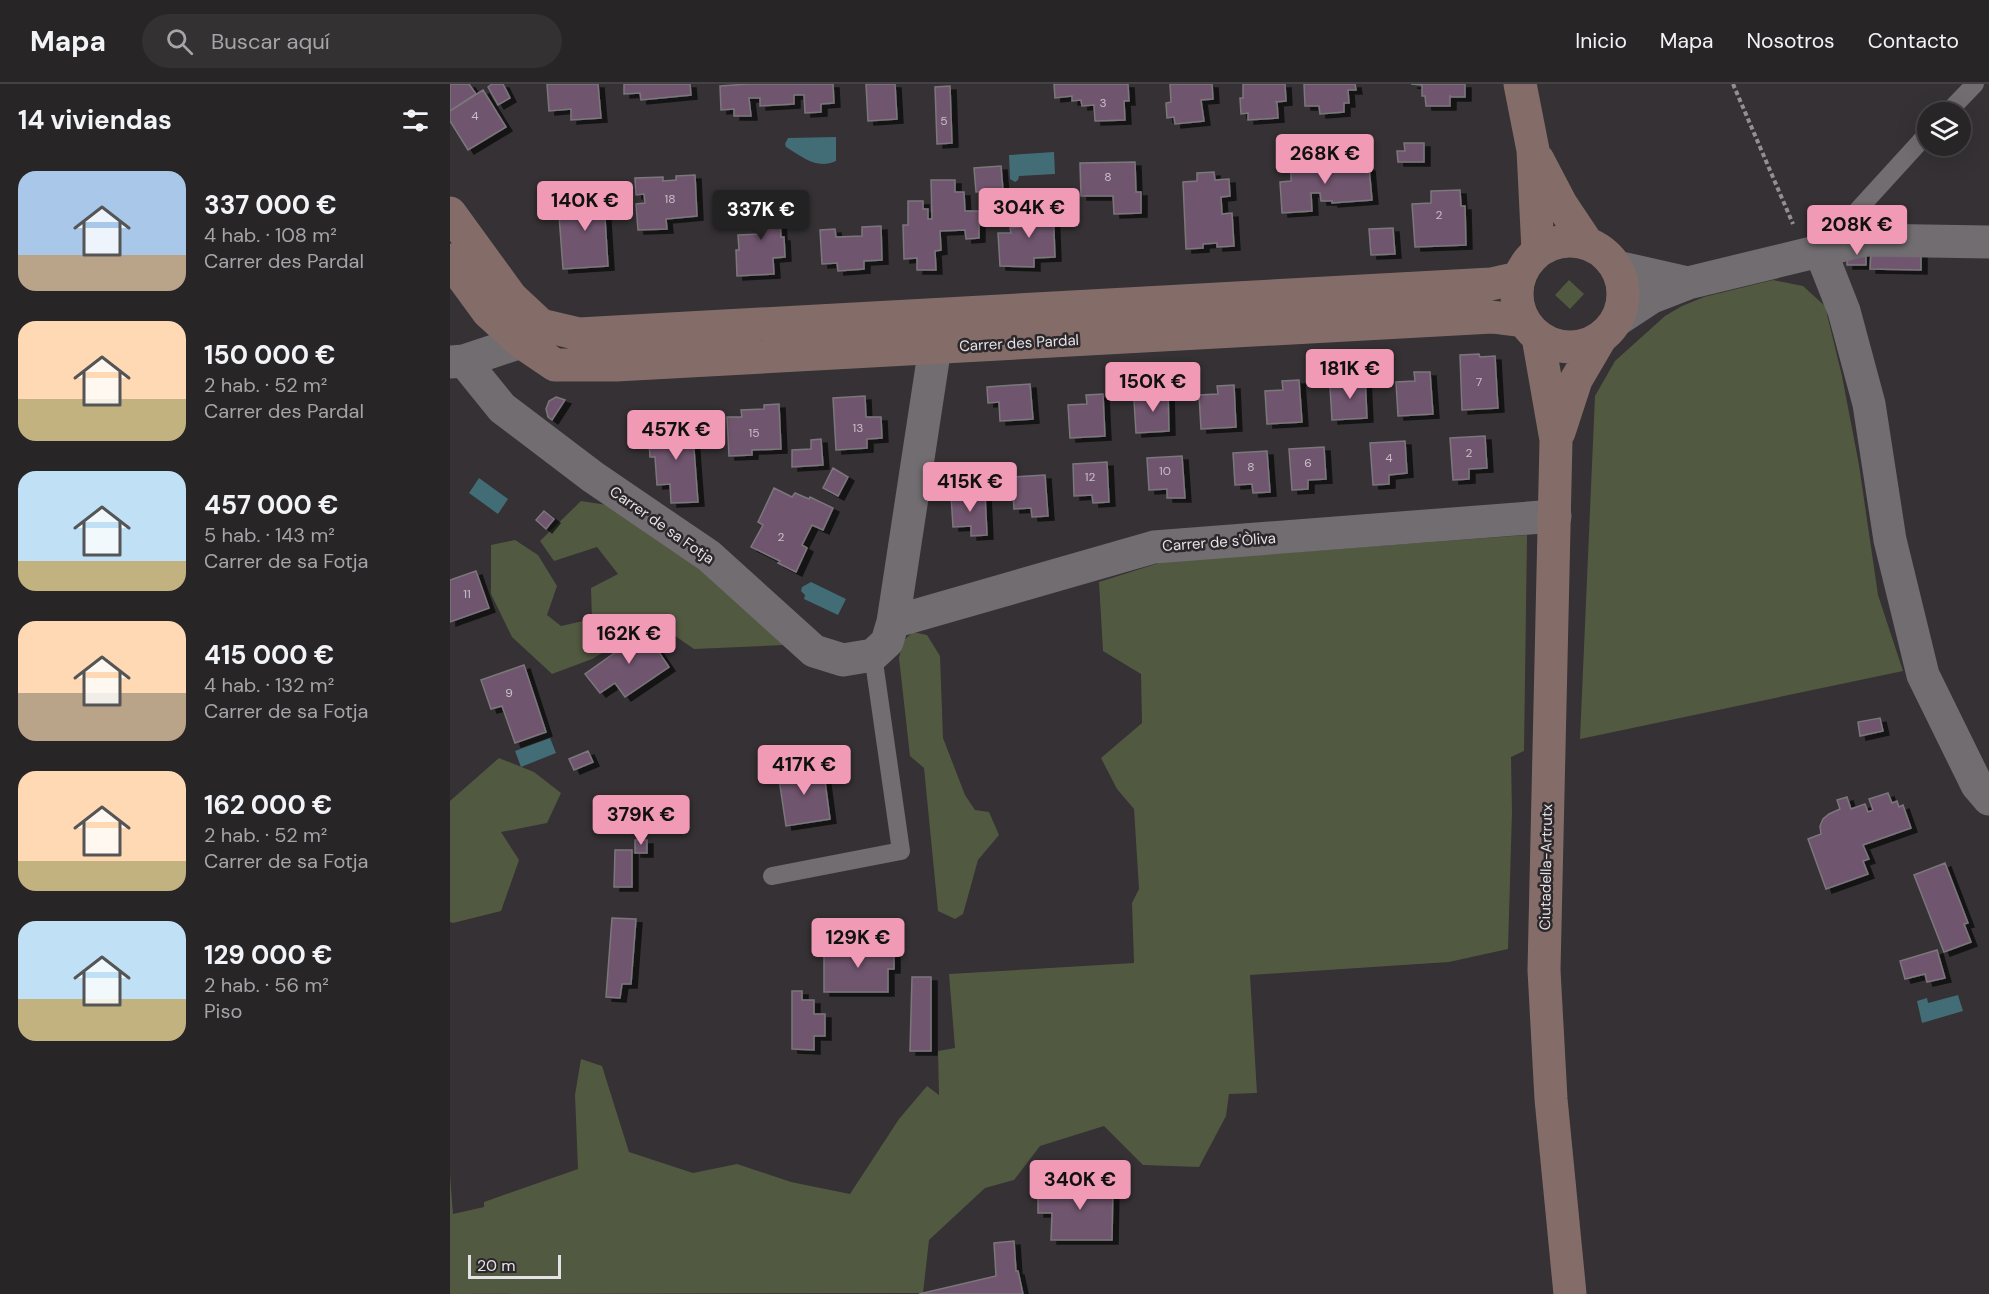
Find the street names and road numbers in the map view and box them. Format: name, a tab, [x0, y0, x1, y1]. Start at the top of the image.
street label: Carrer des Pardal	[959, 330, 1079, 356]
street label: Carrer de sa Fotja	[606, 481, 718, 569]
street label: Carrer de s'Òliva	[1162, 528, 1276, 556]
street label: Ciutadella-Artrutx	[1535, 803, 1557, 930]

